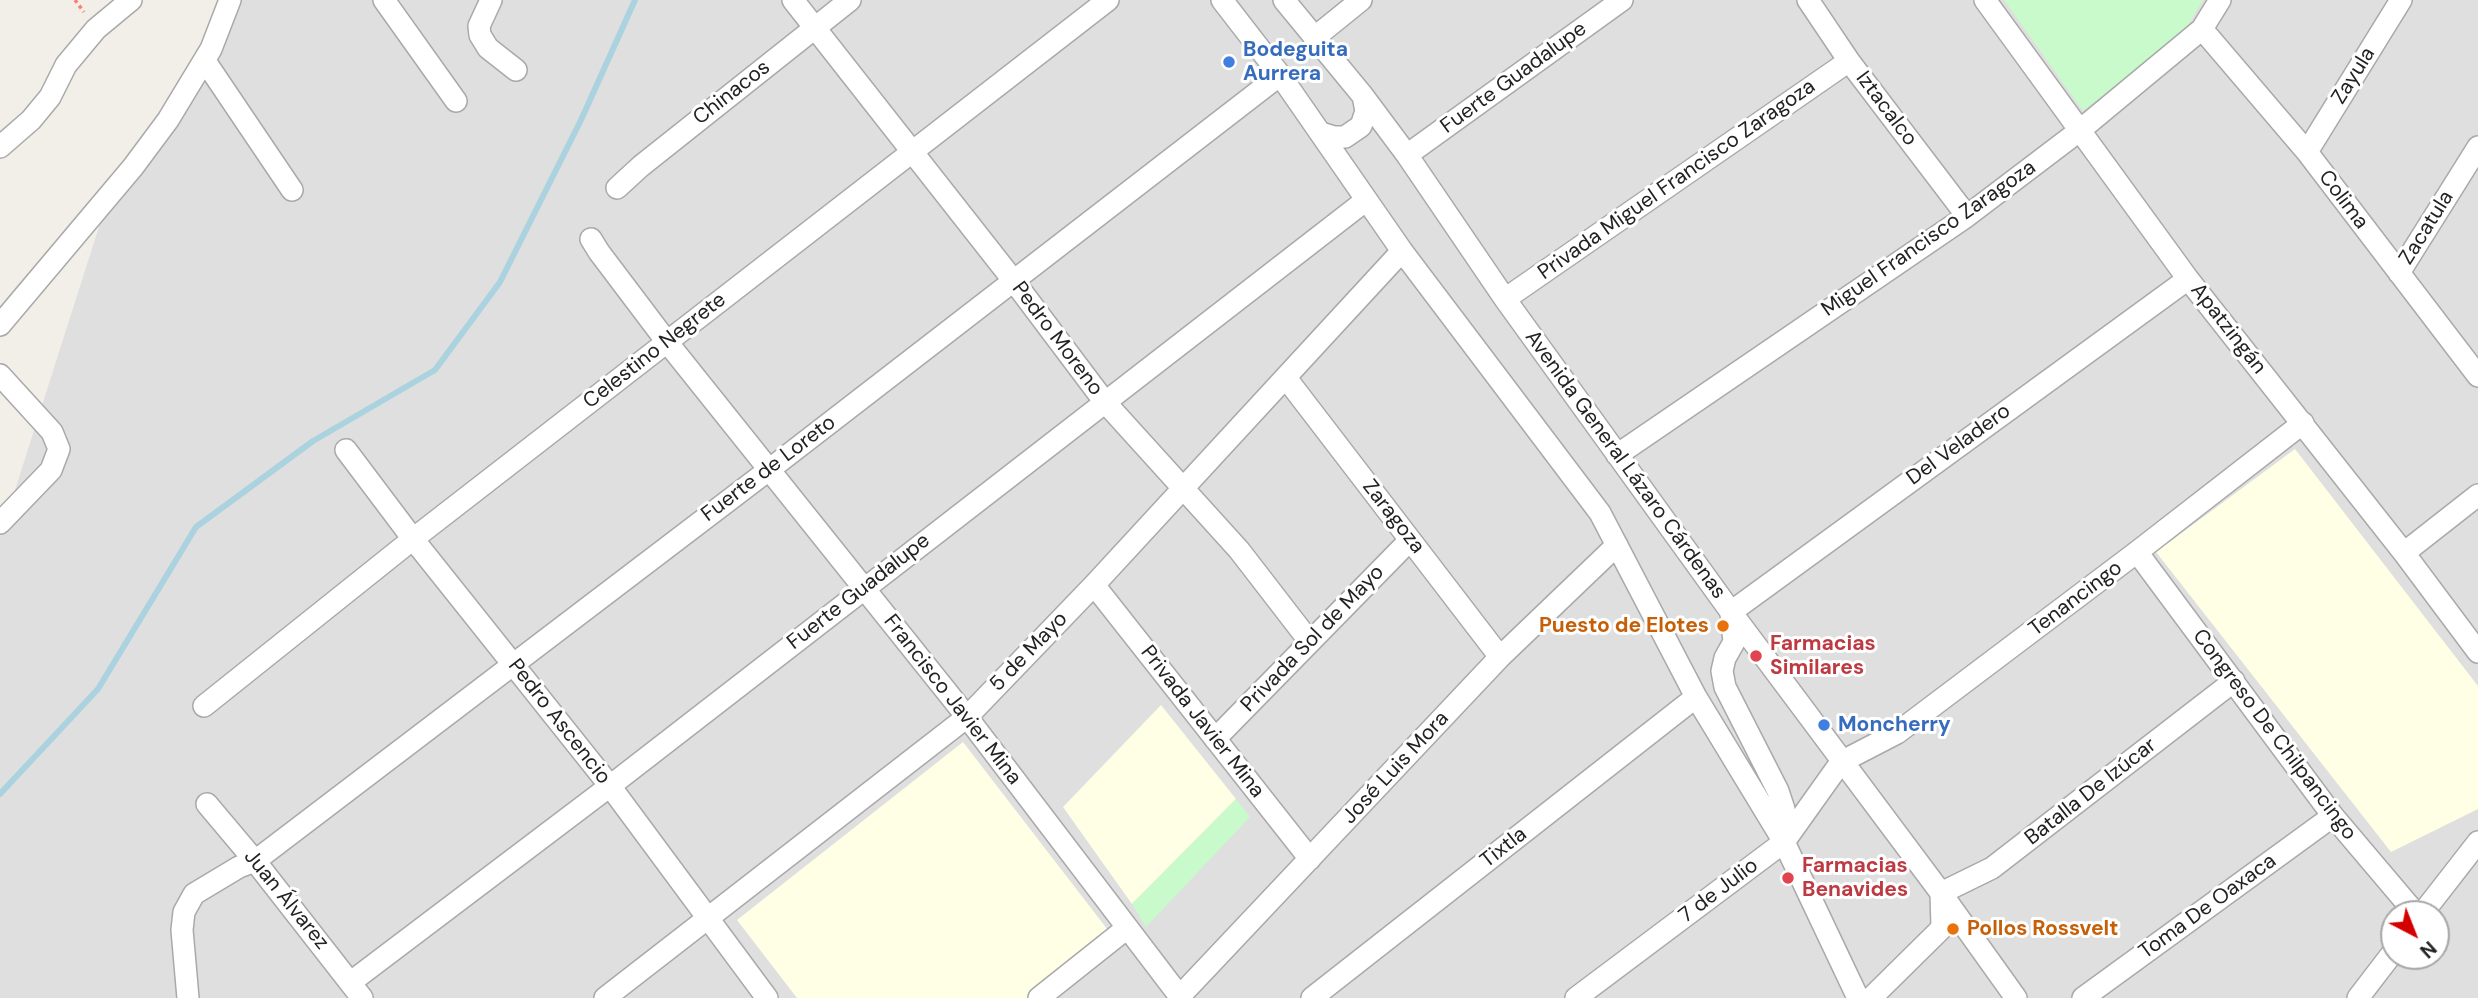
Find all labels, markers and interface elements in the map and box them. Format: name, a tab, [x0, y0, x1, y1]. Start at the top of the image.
street label: Fuerte Guadalupe	[1436, 17, 1592, 139]
place label: Bodeguita Aurrera	[1243, 37, 1348, 87]
street label: Zayula	[2327, 43, 2381, 109]
marker: Bodeguita Aurrera	[1221, 54, 1237, 70]
street label: Chinacos	[689, 55, 775, 131]
street label: Iztacalco	[1850, 67, 1922, 151]
street label: Privada Miguel Francisco Zaragoza	[1534, 74, 1820, 286]
street label: Miguel Francisco Zaragoza	[1817, 155, 2041, 323]
street label: Colima	[2313, 166, 2373, 234]
street label: Zacatula	[2395, 186, 2459, 270]
street label: Pedro Moreno	[1006, 277, 1108, 401]
street label: Apatzingán	[2185, 279, 2271, 379]
street label: Celestino Negrete	[579, 288, 731, 414]
street label: Avenida General Lázaro Cárdenas	[1519, 326, 1731, 604]
street label: Del Veladero	[1902, 399, 2016, 491]
street label: Fuerte de Loreto	[697, 410, 841, 528]
street label: Zaragoza	[1356, 475, 1430, 559]
street label: Fuerte Guadalupe	[783, 528, 935, 656]
street label: Tenancingo	[2024, 556, 2128, 642]
street label: Privada Sol de Mayo	[1236, 560, 1390, 718]
street label: 5 de Mayo	[985, 607, 1073, 697]
street label: Francisco Javier Mina	[878, 610, 1026, 790]
place label: Puesto de Elotes	[1539, 613, 1709, 639]
marker: Puesto de Elotes	[1715, 618, 1731, 634]
street label: Congreso De Chilpancingo	[2186, 625, 2362, 845]
place label: Farmacias Similares	[1770, 631, 1876, 681]
street label: Privada Javier Mina	[1135, 641, 1269, 803]
marker: Farmacias Similares	[1748, 648, 1764, 664]
street label: Pedro Ascencio	[502, 654, 616, 790]
street label: José Luis Mora	[1337, 707, 1455, 829]
place label: Moncherry	[1838, 712, 1951, 738]
marker: Moncherry	[1816, 717, 1832, 733]
street label: Batalla De Izúcar	[2020, 733, 2162, 851]
street label: Tixtla	[1476, 822, 1532, 874]
street label: Juan Álvarez	[238, 845, 334, 955]
street label: Toma De Oaxaca	[2135, 849, 2281, 965]
street label: 7 de Julio	[1675, 853, 1763, 929]
place label: Farmacias Benavides	[1802, 853, 1908, 903]
marker: Farmacias Benavides	[1780, 870, 1796, 886]
north arrow	[2380, 900, 2450, 970]
place label: Pollos Rossvelt	[1967, 916, 2118, 942]
marker: Pollos Rossvelt	[1945, 921, 1961, 937]
text: N	[2415, 936, 2442, 963]

